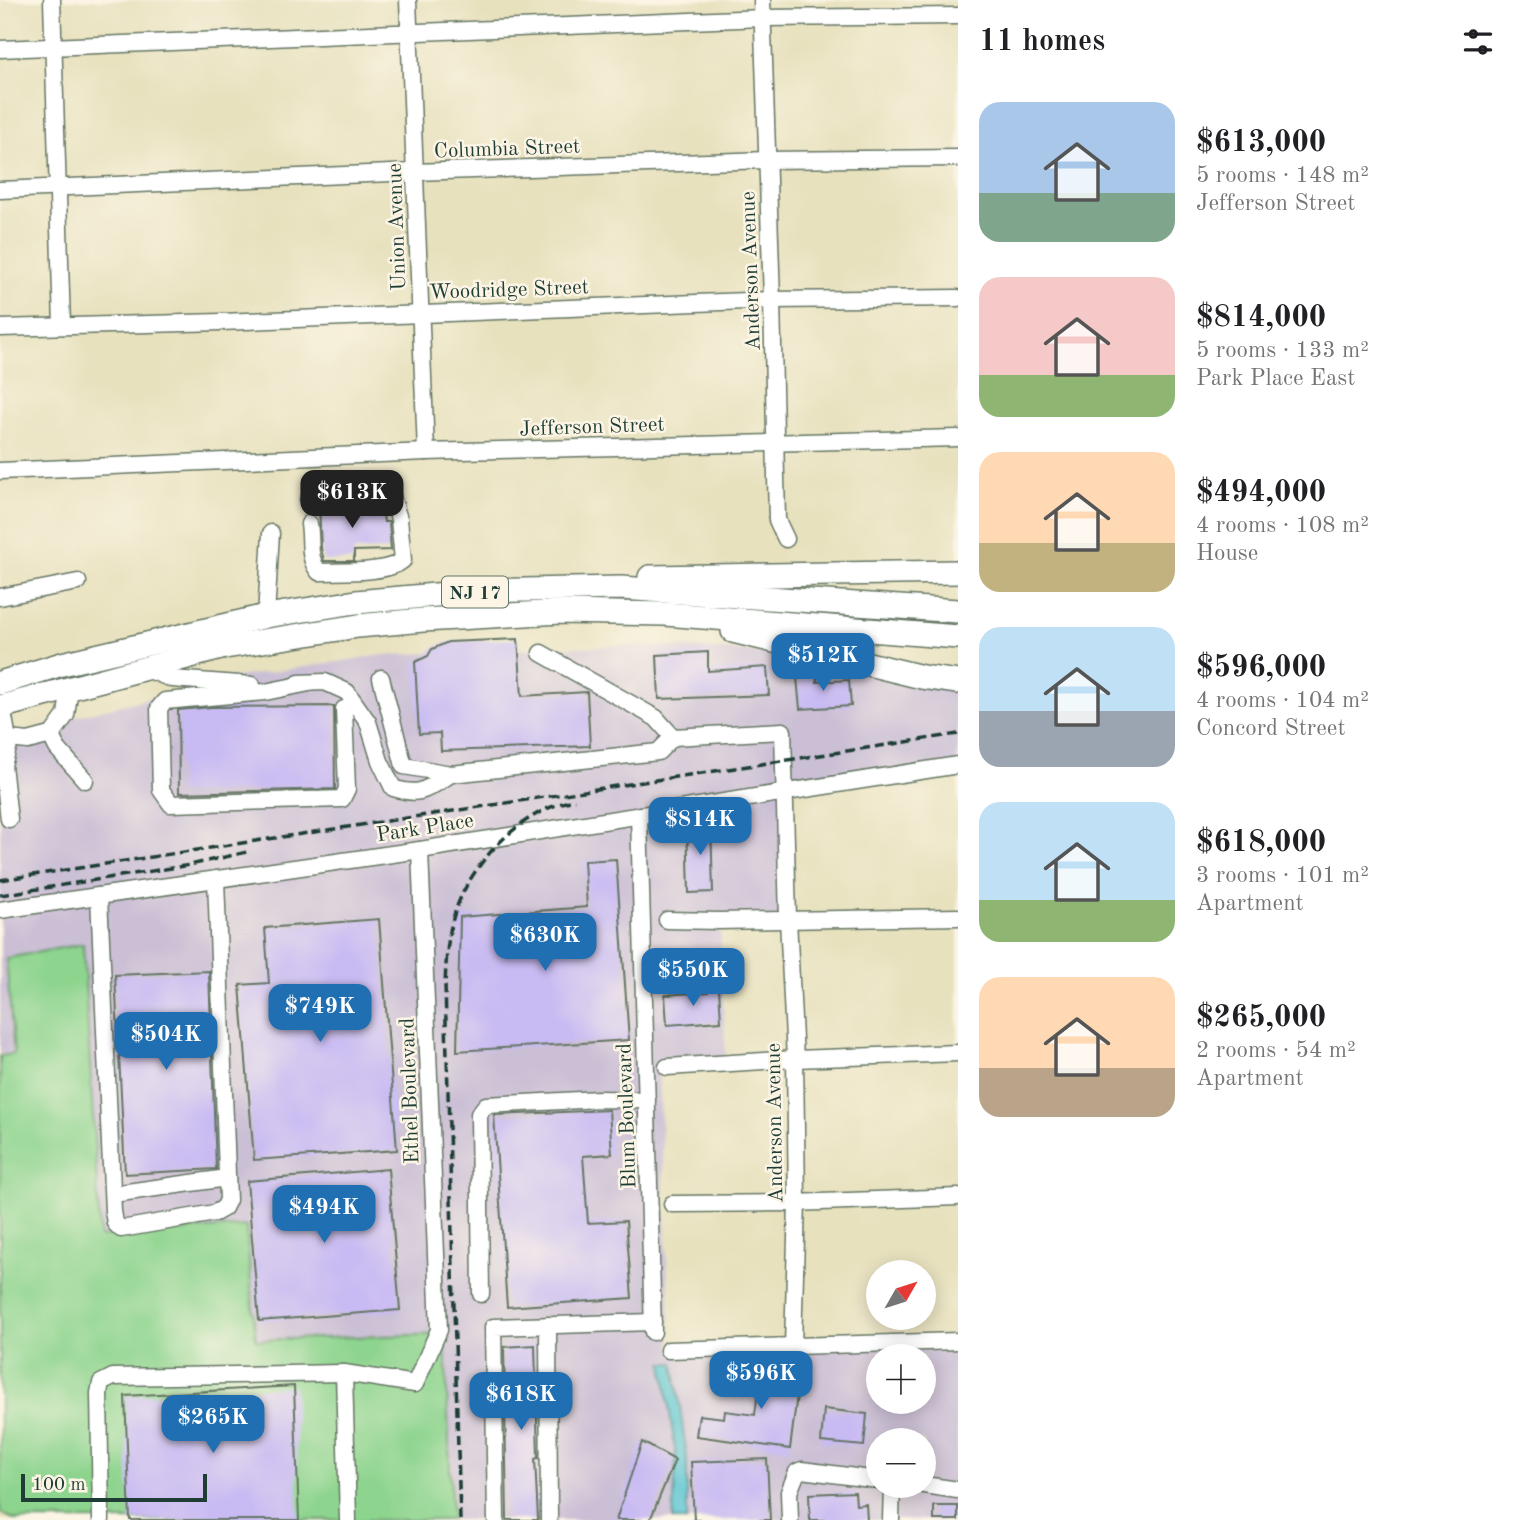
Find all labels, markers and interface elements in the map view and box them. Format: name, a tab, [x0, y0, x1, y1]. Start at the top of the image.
icon: filters	[1459, 23, 1497, 61]
text: 11 homes	[979, 27, 1105, 57]
text: $613,000	[1196, 128, 1326, 158]
icon: home	[1035, 130, 1119, 214]
street label: Columbia Street	[434, 136, 581, 163]
street label: Union Avenue	[385, 163, 410, 291]
text: 5 rooms · 148 m²	[1196, 164, 1369, 187]
street label: Anderson Avenue	[738, 191, 765, 351]
text: Jefferson Street	[1196, 192, 1355, 215]
street label: Woodridge Street	[429, 277, 589, 304]
text: $814,000	[1196, 303, 1326, 333]
icon: home	[1035, 305, 1119, 389]
text: 5 rooms · 133 m²	[1196, 339, 1369, 362]
text: Park Place East	[1196, 367, 1355, 390]
street label: Jefferson Street	[519, 414, 665, 441]
pin: $613K	[303, 470, 401, 530]
text: $494,000	[1196, 478, 1326, 508]
icon: home	[1035, 480, 1119, 564]
text: $613K	[316, 481, 388, 504]
text: 4 rooms · 108 m²	[1196, 514, 1369, 537]
text: House	[1196, 542, 1258, 565]
road number: NJ 17	[442, 576, 508, 608]
pin: $512K	[774, 634, 872, 693]
text: $512K	[787, 644, 859, 667]
text: $596,000	[1196, 653, 1326, 683]
icon: home	[1035, 655, 1119, 739]
text: 4 rooms · 104 m²	[1196, 689, 1369, 712]
text: Concord Street	[1196, 717, 1346, 740]
pin: $814K	[651, 798, 749, 857]
text: $814K	[664, 808, 736, 831]
street label: Park Place	[375, 810, 475, 847]
text: $618,000	[1196, 828, 1326, 858]
icon: home	[1035, 830, 1119, 914]
text: 3 rooms · 101 m²	[1196, 864, 1369, 887]
text: Apartment	[1196, 892, 1304, 915]
pin: $630K	[496, 914, 594, 973]
text: $630K	[509, 924, 581, 947]
pin: $550K	[644, 948, 742, 1008]
text: $550K	[657, 959, 729, 982]
pin: $749K	[271, 984, 369, 1044]
text: $749K	[284, 995, 356, 1018]
text: $265,000	[1196, 1003, 1326, 1033]
icon: home	[1035, 1005, 1119, 1089]
pin: $504K	[117, 1012, 215, 1072]
street label: Ethel Boulevard	[397, 1017, 424, 1164]
text: $504K	[130, 1023, 202, 1046]
text: 2 rooms · 54 m²	[1196, 1039, 1356, 1062]
street label: Blum Boulevard	[614, 1043, 641, 1189]
street label: Anderson Avenue	[764, 1043, 787, 1203]
text: Apartment	[1196, 1067, 1304, 1090]
pin: $494K	[275, 1186, 373, 1245]
text: $494K	[288, 1196, 360, 1219]
north arrow	[866, 1260, 936, 1330]
map controls	[866, 1260, 936, 1498]
button: +	[866, 1344, 936, 1414]
pin: $596K	[712, 1352, 810, 1411]
text: $596K	[725, 1362, 797, 1385]
pin: $618K	[472, 1372, 570, 1432]
text: $618K	[485, 1383, 557, 1406]
pin: $265K	[164, 1396, 262, 1455]
text: $265K	[177, 1406, 249, 1429]
button: −	[866, 1428, 936, 1498]
scale bar	[21, 1471, 206, 1503]
text: 100 m	[32, 1476, 85, 1495]

